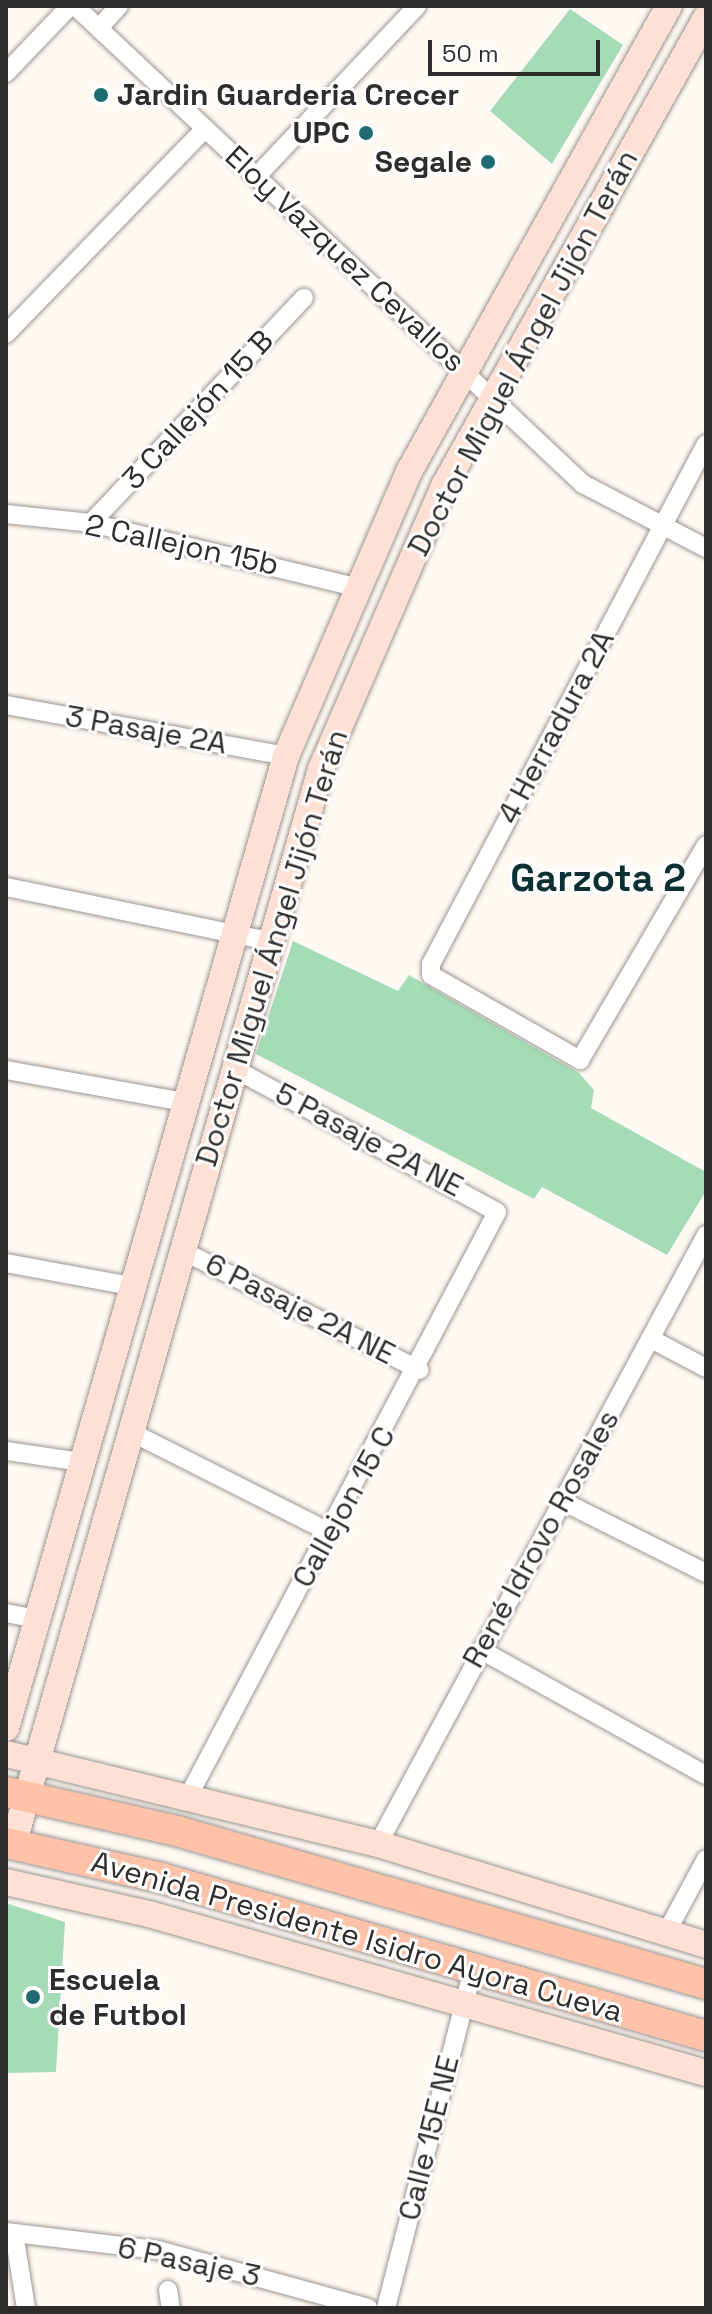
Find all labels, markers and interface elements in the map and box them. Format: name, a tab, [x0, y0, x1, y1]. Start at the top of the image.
scale bar	[432, 24, 604, 74]
text: 50 m	[442, 38, 499, 69]
place label: Jardin Guarderia Crecer	[117, 77, 459, 113]
marker: Jardin Guarderia Crecer	[92, 86, 110, 104]
place label: UPC	[292, 115, 350, 151]
marker: UPC	[357, 124, 375, 142]
street label: Eloy Vazquez Cevallos	[217, 138, 473, 380]
street label: Doctor Miguel Ángel Jijón Terán	[400, 143, 646, 563]
place label: Segale	[375, 144, 472, 180]
marker: Segale	[479, 153, 497, 171]
street label: 3 Callejón 15 B	[115, 323, 281, 497]
street label: 2 Callejon 15b	[82, 507, 282, 583]
street label: 4 Herradura 2A	[490, 624, 622, 830]
street label: 3 Pasaje 2A	[62, 698, 230, 762]
street label: Doctor Miguel Ángel Jijón Terán	[188, 725, 356, 1171]
district label: Garzota 2	[510, 856, 686, 902]
street label: 5 Pasaje 2A NE	[269, 1075, 469, 1205]
street label: 6 Pasaje 2A NE	[199, 1246, 401, 1372]
street label: René Idrovo Rosales	[455, 1404, 627, 1674]
street label: Callejon 15 C	[285, 1420, 403, 1594]
street label: Avenida Presidente Isidro Ayora Cueva	[87, 1844, 627, 2030]
place label: Escuela de Futbol	[49, 1962, 187, 2032]
marker: Escuela de Futbol	[24, 1988, 42, 2006]
street label: Calle 15E NE	[391, 2052, 467, 2224]
street label: 6 Pasaje 3	[114, 2229, 264, 2295]

